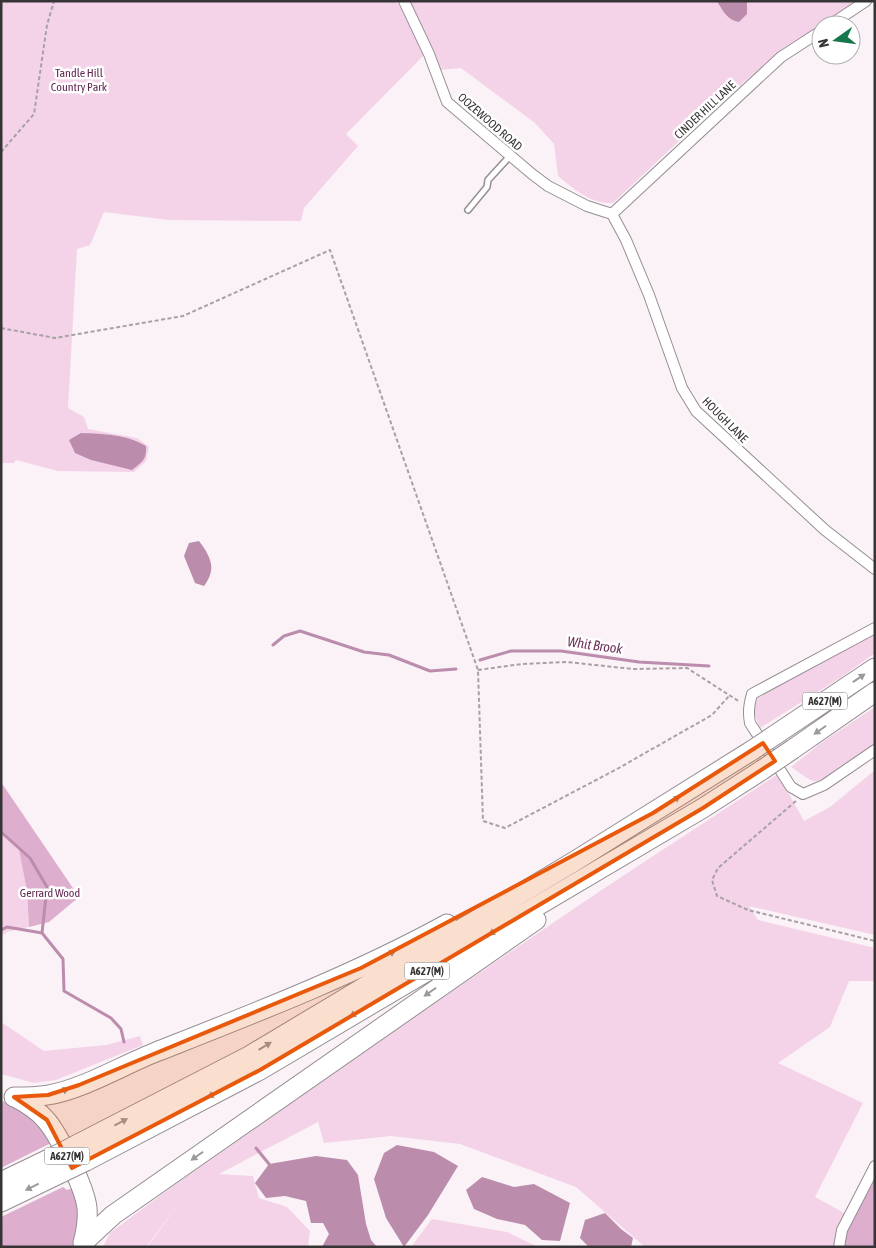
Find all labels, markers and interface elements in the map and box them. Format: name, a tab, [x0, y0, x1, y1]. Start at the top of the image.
north arrow	[811, 15, 861, 65]
text: N	[815, 37, 832, 49]
park label: Tandle Hill Country Park	[51, 66, 108, 94]
street label: CINDER HILL LANE	[671, 78, 739, 142]
street label: OOZEWOOD ROAD	[455, 90, 525, 154]
street label: HOUGH LANE	[699, 394, 751, 446]
water label: Whit Brook	[566, 633, 625, 657]
one-way arrow	[853, 673, 866, 683]
road number: A627(M)	[802, 692, 848, 709]
one-way arrow	[814, 725, 827, 735]
one-way arrow	[668, 795, 681, 805]
park label: Gerrard Wood	[20, 886, 80, 900]
one-way arrow	[489, 926, 502, 935]
one-way arrow	[381, 950, 396, 958]
road number: A627(M)	[404, 962, 450, 979]
one-way arrow	[424, 987, 437, 997]
one-way arrow	[349, 1009, 362, 1018]
one-way arrow	[258, 1041, 271, 1050]
one-way arrow	[54, 1087, 69, 1095]
one-way arrow	[207, 1090, 222, 1098]
one-way arrow	[114, 1118, 129, 1126]
road number: A627(M)	[44, 1148, 90, 1164]
one-way arrow	[190, 1151, 204, 1161]
one-way arrow	[25, 1184, 39, 1192]

